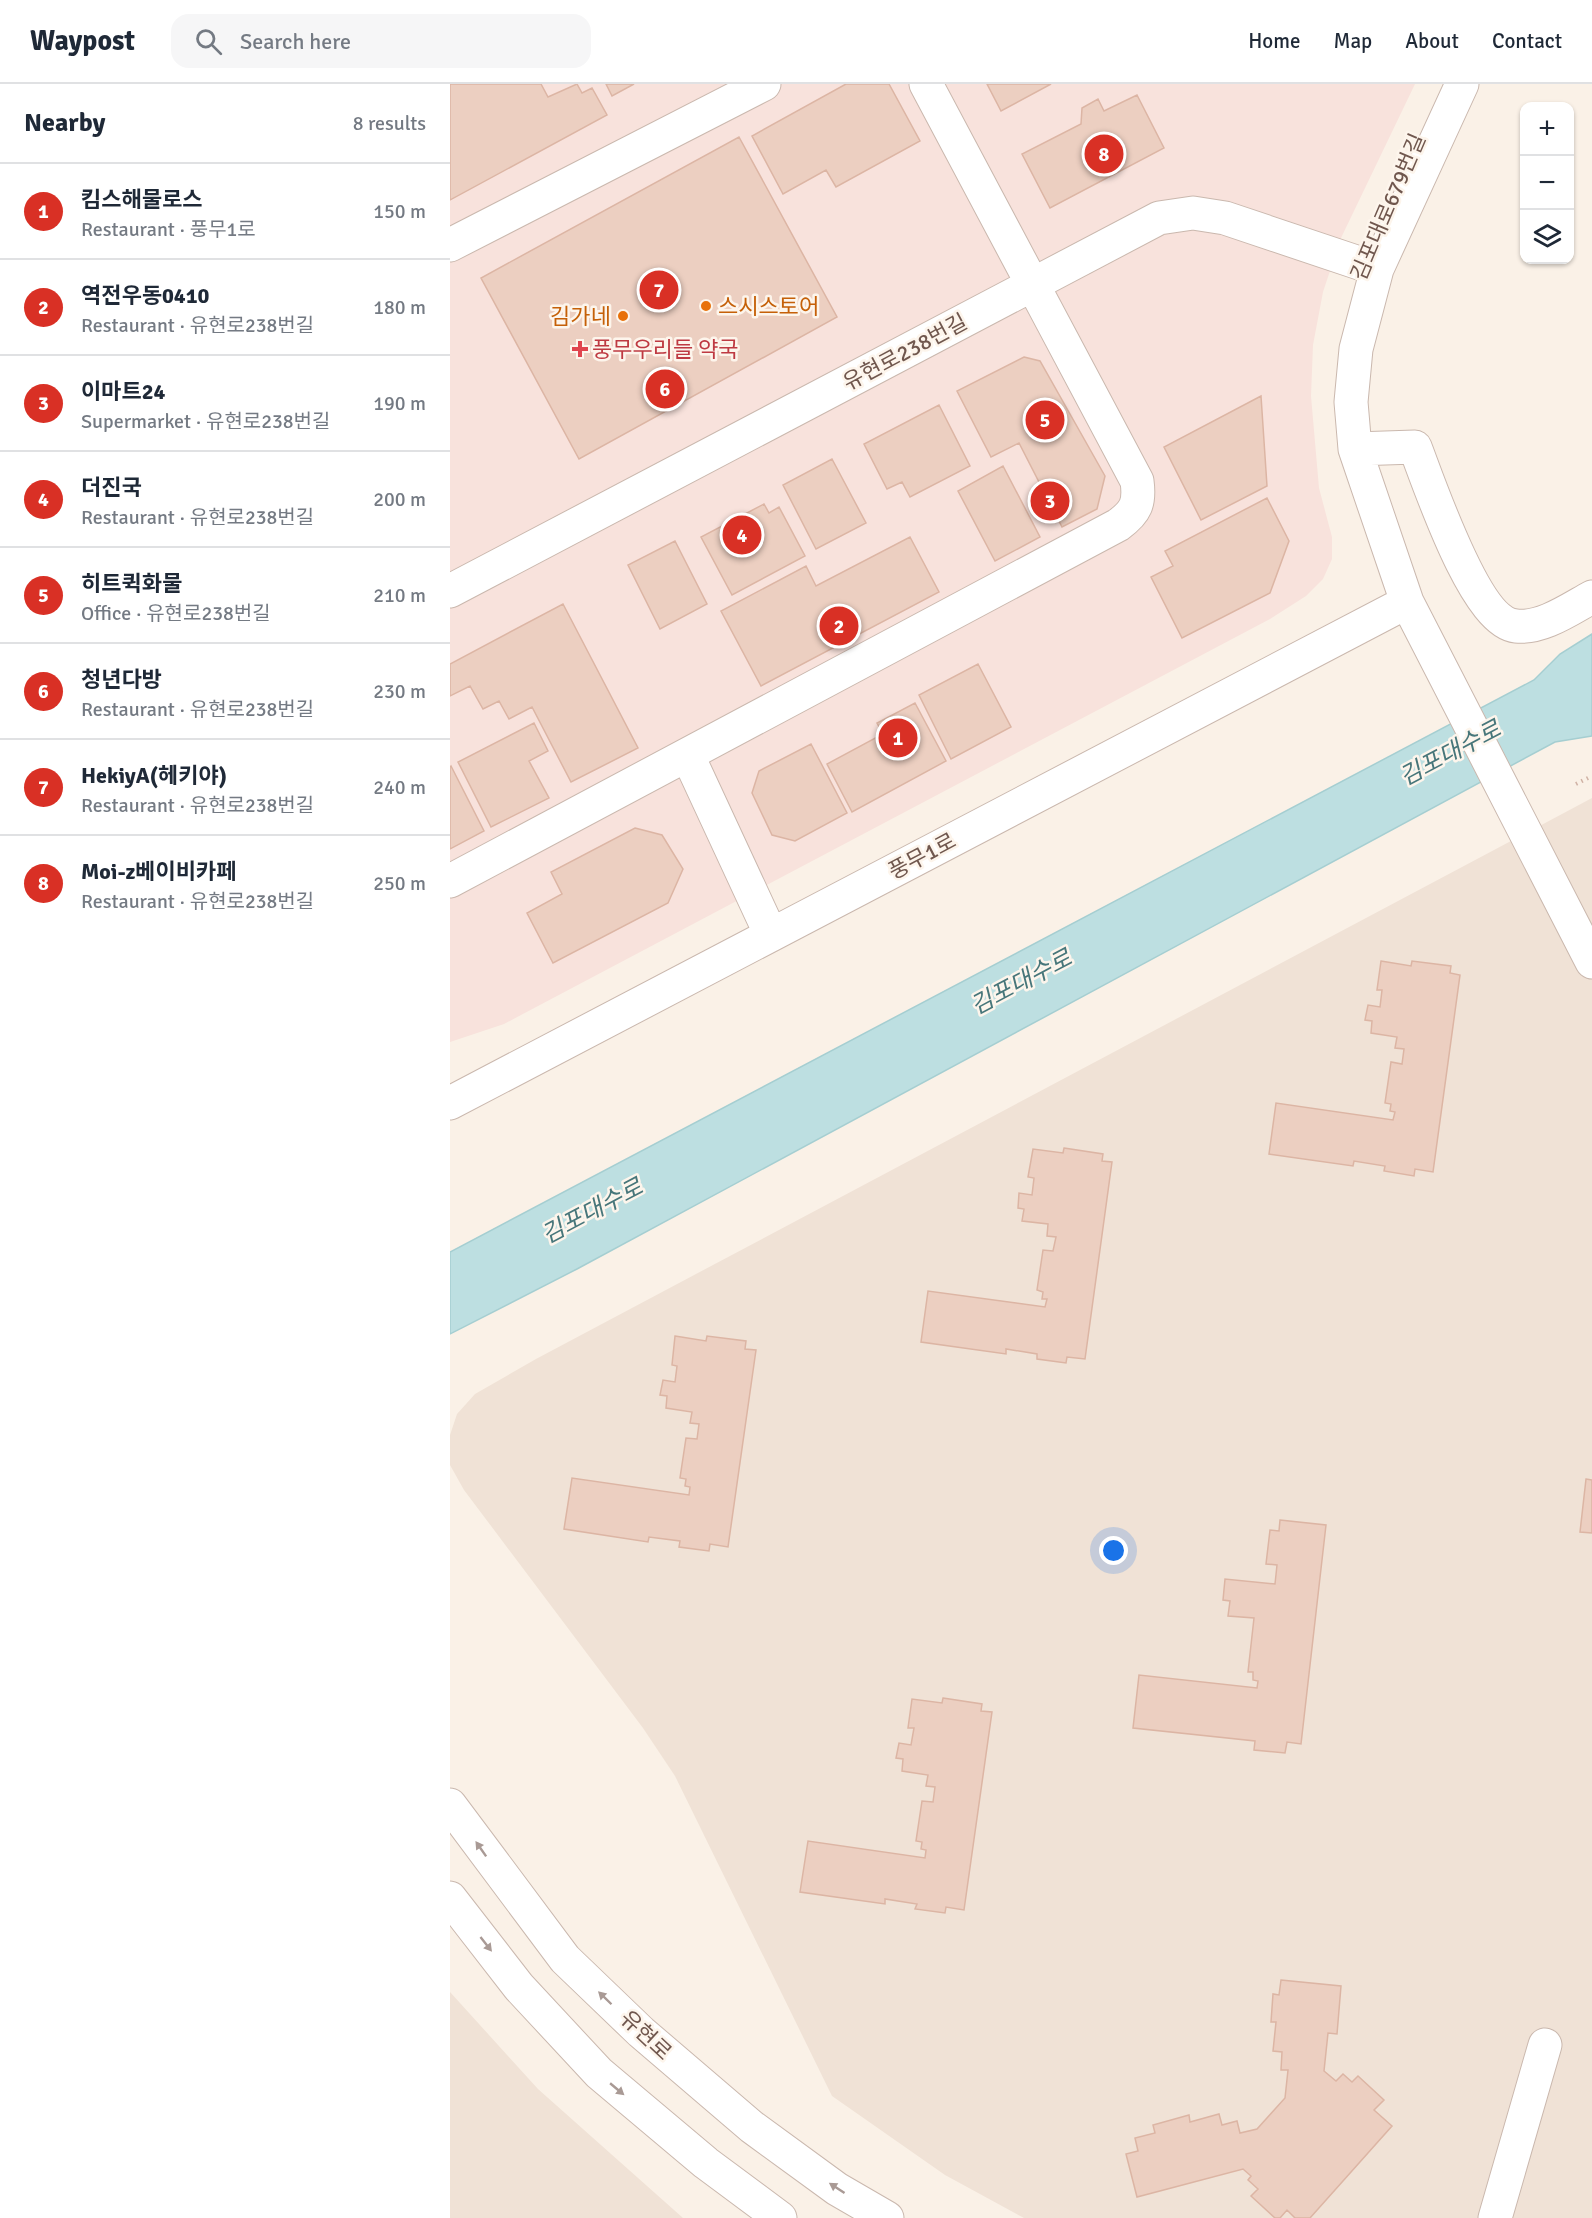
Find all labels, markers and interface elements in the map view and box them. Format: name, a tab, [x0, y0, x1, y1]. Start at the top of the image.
search box	[171, 14, 591, 68]
text: Waypost	[30, 24, 135, 58]
icon: search	[192, 25, 225, 58]
text: Search here	[240, 28, 351, 55]
text: Home	[1248, 28, 1301, 54]
text: Map	[1334, 28, 1372, 54]
text: About	[1405, 28, 1459, 54]
text: Contact	[1492, 28, 1562, 54]
map controls	[1520, 102, 1574, 264]
button: +	[1520, 102, 1574, 156]
text: Nearby	[24, 107, 105, 139]
text: 8 results	[353, 111, 426, 136]
street label: 김포대로679번길	[1345, 129, 1431, 285]
pin: 8	[1084, 132, 1124, 176]
button: −	[1520, 156, 1574, 210]
text: 킴스해물로스	[81, 186, 202, 213]
text: 1	[38, 199, 49, 224]
text: 150 m	[373, 199, 426, 224]
button: layers	[1520, 210, 1574, 264]
text: Restaurant · 풍무1로	[81, 217, 256, 242]
pin: 7	[640, 268, 678, 312]
text: 역전우동0410	[81, 282, 209, 309]
place label: 스시스토어	[718, 293, 819, 320]
text: 2	[38, 295, 49, 320]
text: 180 m	[373, 295, 426, 320]
marker: 스시스토어	[699, 299, 713, 313]
place label: 김가네	[550, 303, 611, 330]
street label: 유현로238번길	[838, 308, 972, 396]
marker: 김가네	[616, 309, 630, 323]
text: Restaurant · 유현로238번길	[81, 313, 314, 338]
place label: 풍무우리들 약국	[592, 336, 739, 363]
marker: 풍무우리들 약국	[573, 342, 587, 356]
pin: 6	[646, 366, 684, 412]
text: 이마트24	[81, 378, 165, 405]
text: 3	[38, 391, 49, 416]
text: 190 m	[373, 391, 426, 416]
pin: 5	[1026, 398, 1064, 442]
text: Supermarket · 유현로238번길	[81, 409, 330, 434]
text: 더진국	[81, 474, 142, 501]
pin: 3	[1030, 478, 1070, 524]
text: 4	[38, 487, 49, 512]
text: 200 m	[373, 487, 426, 512]
text: Restaurant · 유현로238번길	[81, 505, 314, 530]
pin: 4	[722, 512, 762, 558]
text: 히트퀵화물	[81, 570, 182, 597]
text: 5	[38, 583, 49, 608]
text: 210 m	[373, 583, 426, 608]
text: Office · 유현로238번길	[81, 601, 271, 626]
pin: 2	[820, 604, 858, 648]
text: 청년다방	[81, 666, 162, 693]
text: 6	[38, 679, 49, 704]
text: 230 m	[373, 679, 426, 704]
text: Restaurant · 유현로238번길	[81, 697, 314, 722]
water label: 김포대수로	[1394, 713, 1507, 792]
pin: 1	[878, 716, 918, 760]
text: HekiyA(헤키야)	[81, 762, 227, 789]
text: 7	[38, 775, 49, 800]
text: 240 m	[373, 775, 426, 800]
text: Restaurant · 유현로238번길	[81, 793, 314, 818]
street label: 풍무1로	[884, 827, 960, 885]
text: Moi-z베이비카페	[81, 858, 237, 885]
text: 8	[38, 871, 49, 896]
text: 250 m	[373, 871, 426, 896]
text: Restaurant · 유현로238번길	[81, 889, 314, 914]
water label: 김포대수로	[965, 942, 1078, 1021]
water label: 김포대수로	[536, 1171, 649, 1250]
your location	[1099, 1536, 1128, 1565]
one-way arrow	[475, 1841, 487, 1857]
one-way arrow	[479, 1937, 491, 1952]
one-way arrow	[598, 1991, 613, 2005]
street label: 유현로	[615, 2004, 677, 2066]
one-way arrow	[609, 2082, 625, 2095]
one-way arrow	[829, 2183, 845, 2194]

